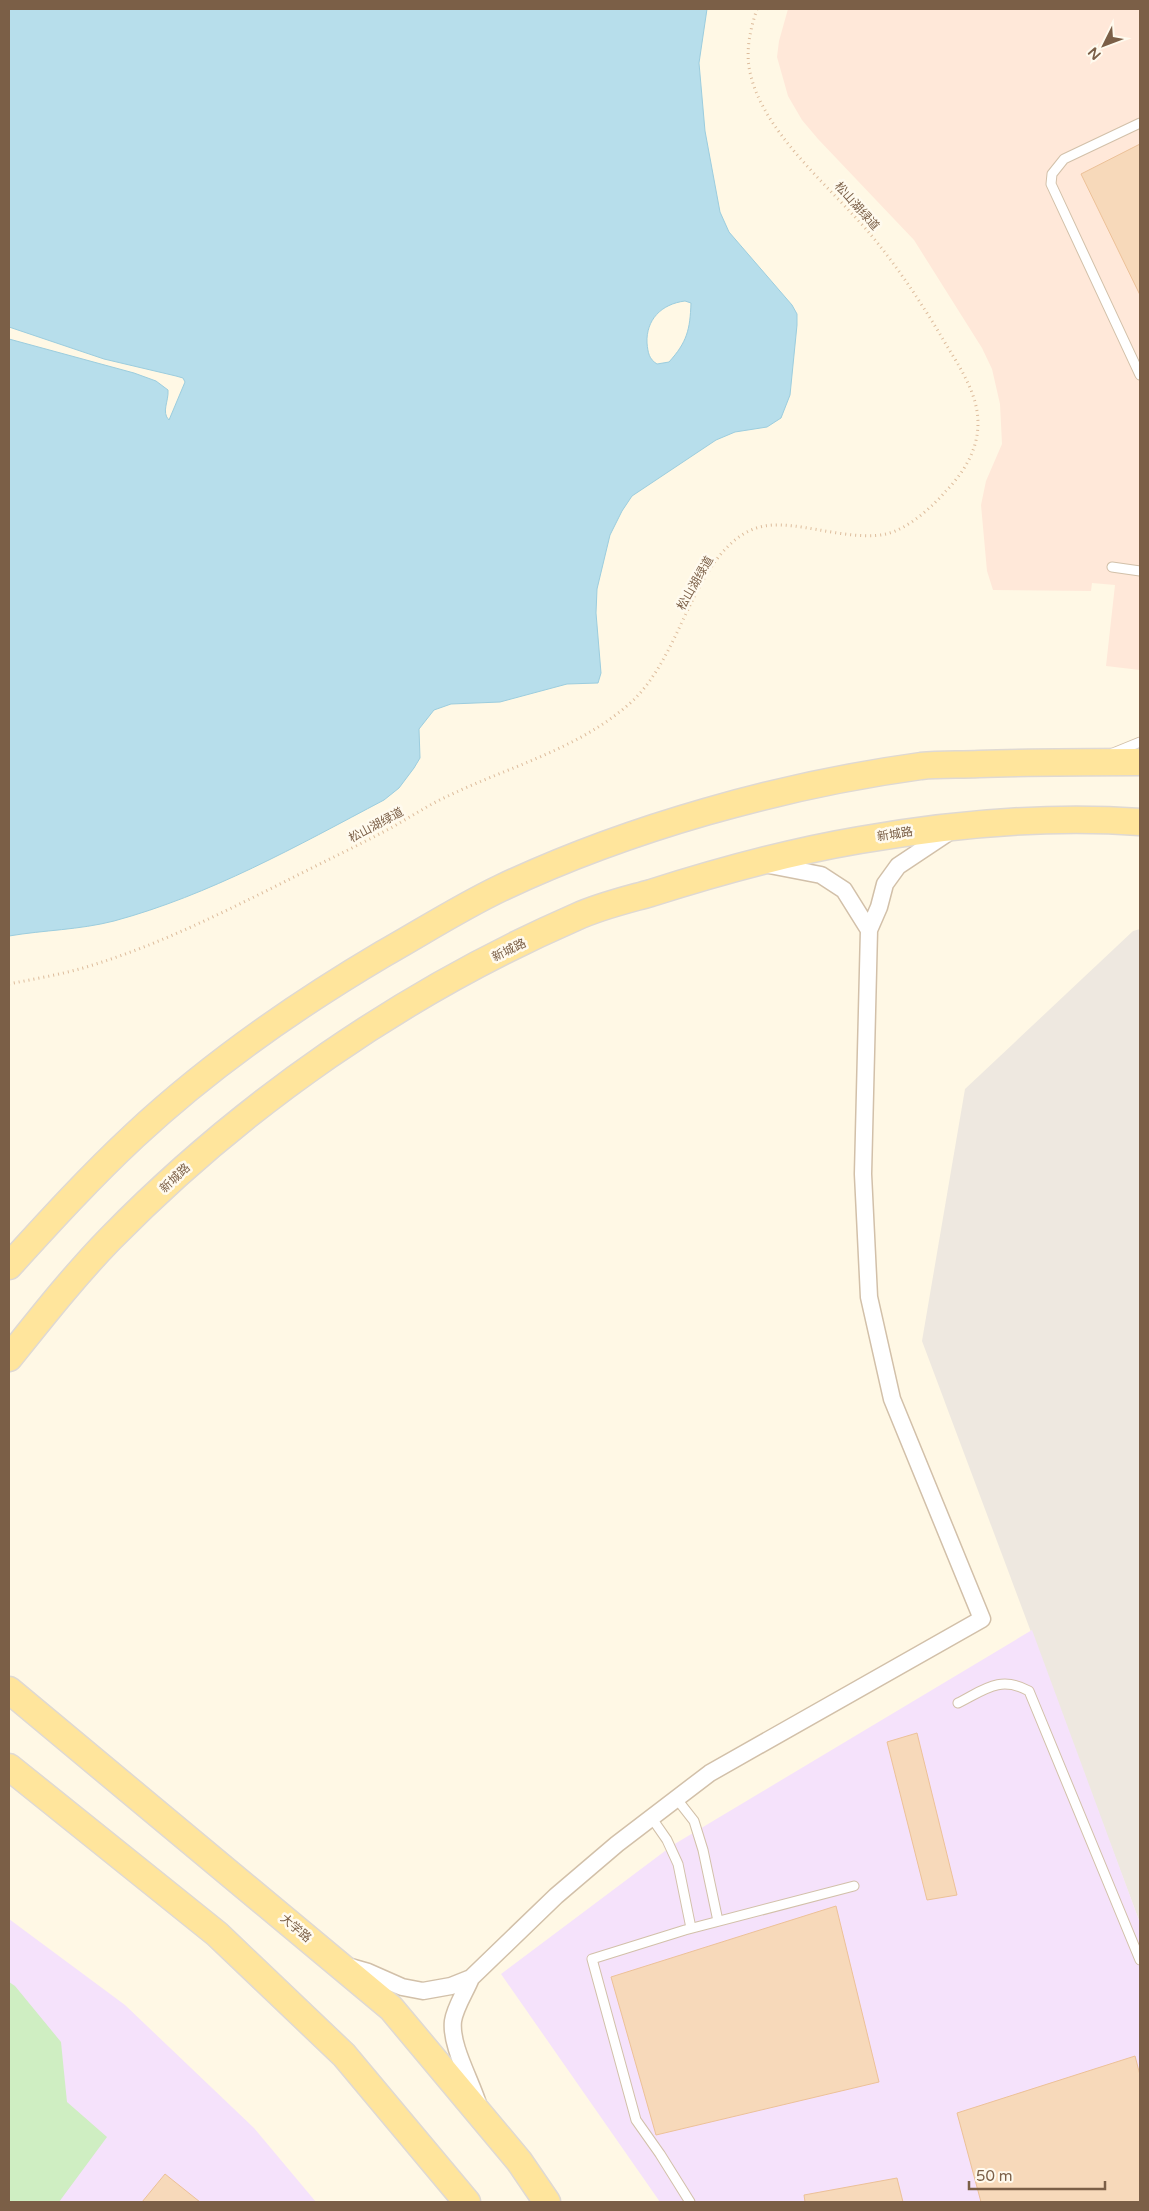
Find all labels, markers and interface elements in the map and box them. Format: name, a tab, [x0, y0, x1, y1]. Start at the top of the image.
north arrow	[1079, 20, 1129, 70]
text: N	[1085, 43, 1105, 63]
street label: 松山湖绿道	[832, 179, 882, 233]
street label: 松山湖绿道	[674, 554, 716, 612]
street label: 松山湖绿道	[346, 805, 406, 845]
street label: 新城路	[876, 824, 914, 844]
street label: 新城路	[490, 936, 528, 964]
street label: 新城路	[157, 1161, 193, 1195]
street label: 大学路	[278, 1911, 314, 1945]
scale bar	[969, 2158, 1105, 2190]
text: 50 m	[976, 2167, 1013, 2185]

